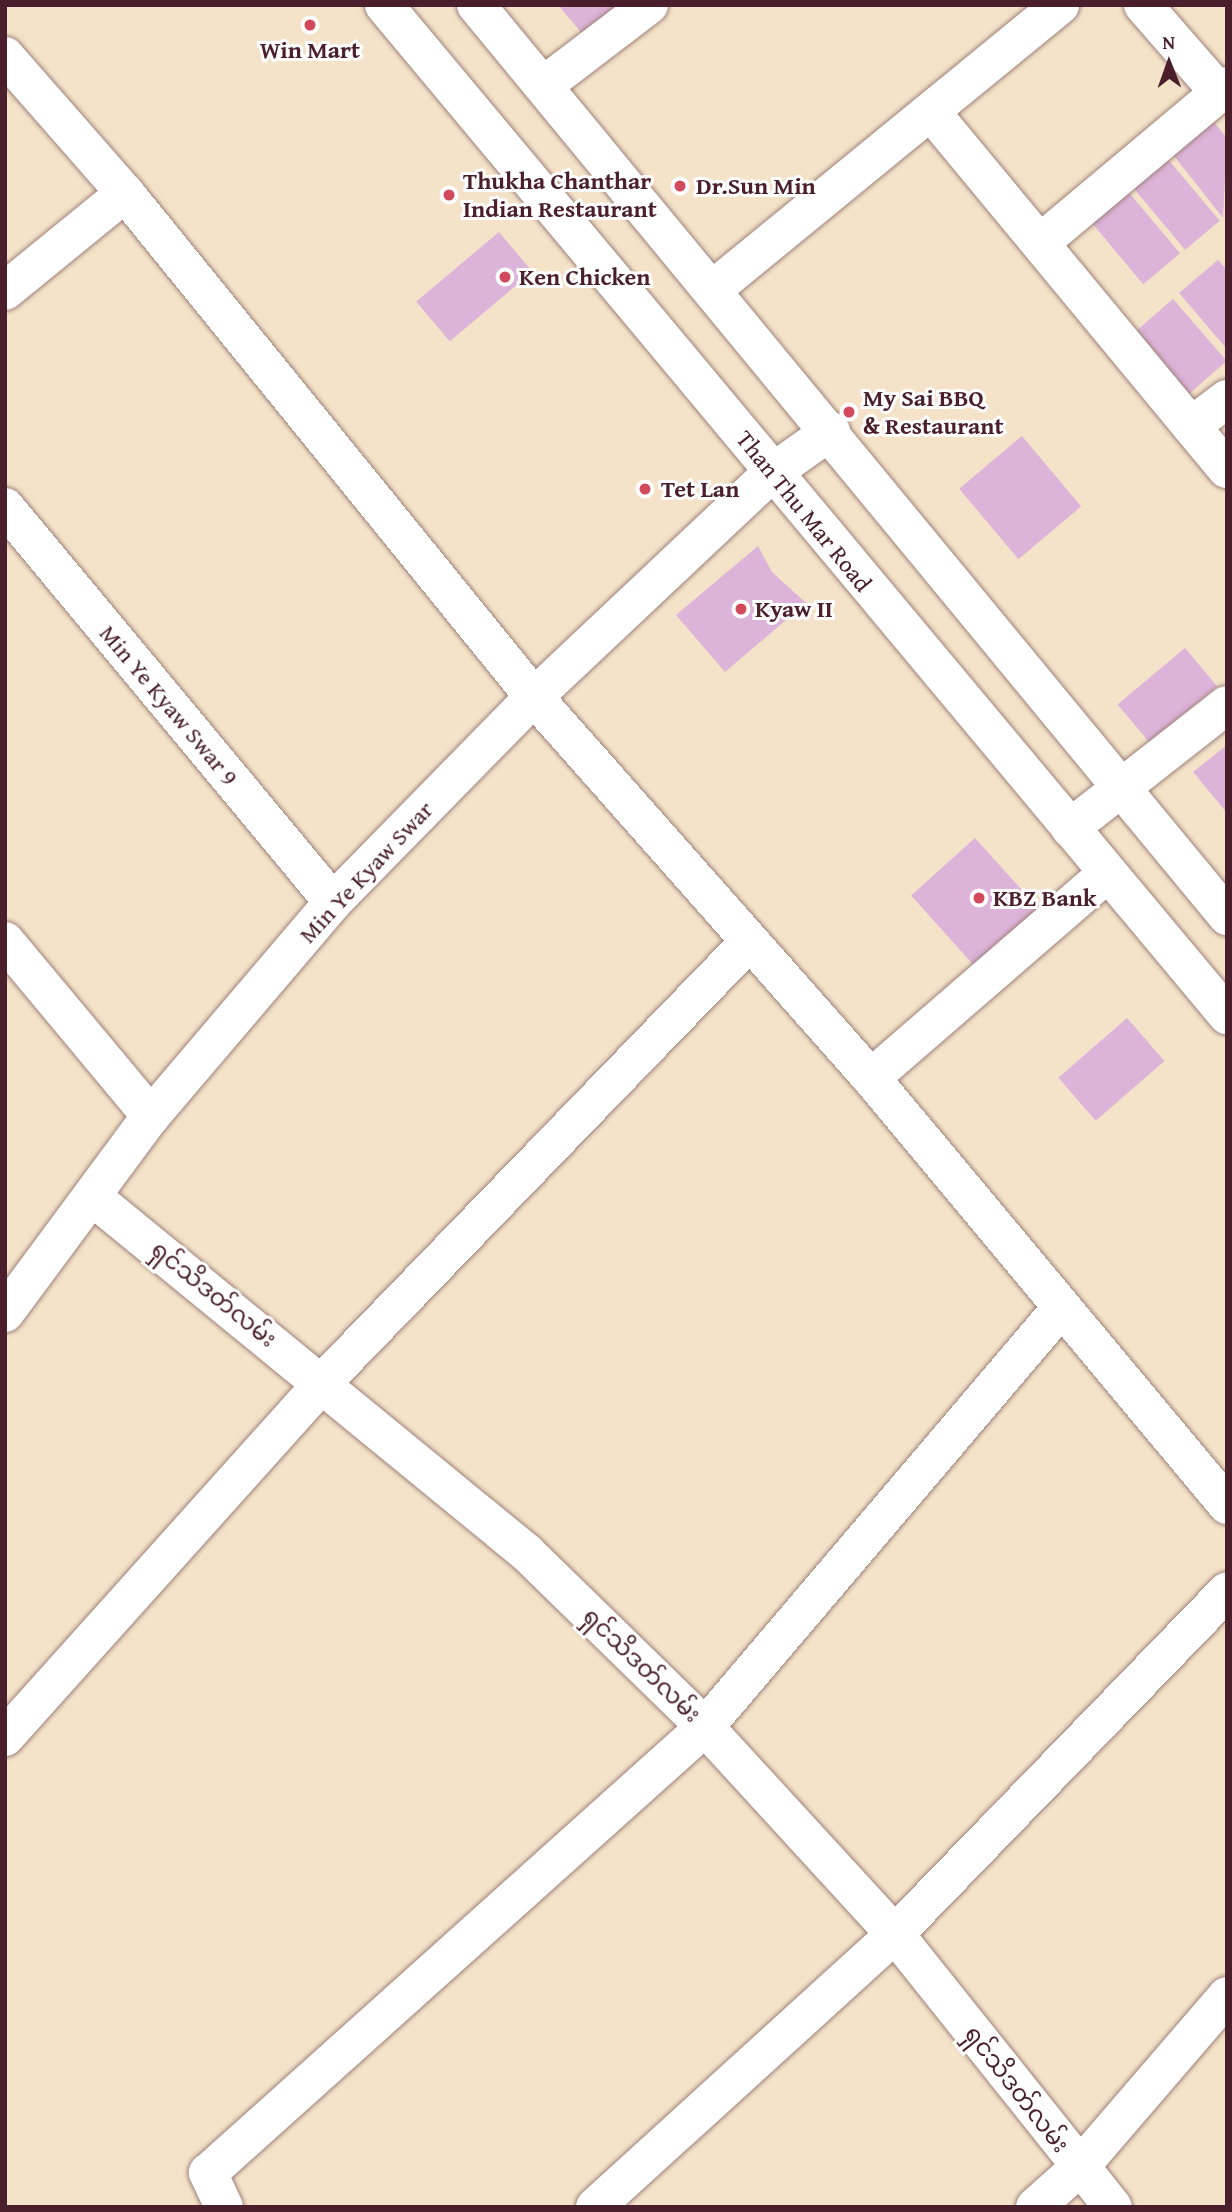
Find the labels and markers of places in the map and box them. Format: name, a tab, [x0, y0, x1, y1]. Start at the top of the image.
marker: Win Mart	[302, 17, 318, 33]
place label: Win Mart	[260, 36, 360, 64]
place label: Thukha Chanthar Indian Restaurant	[463, 167, 657, 223]
place label: Dr.Sun Min	[696, 172, 816, 200]
marker: Dr.Sun Min	[670, 176, 690, 196]
marker: Thukha Chanthar Indian Restaurant	[441, 187, 457, 203]
place label: Ken Chicken	[519, 263, 650, 291]
marker: Ken Chicken	[497, 269, 513, 285]
place label: My Sai BBQ & Restaurant	[863, 384, 1004, 440]
marker: My Sai BBQ & Restaurant	[841, 404, 857, 420]
place label: Tet Lan	[661, 475, 739, 503]
marker: Tet Lan	[635, 479, 655, 499]
place label: Kyaw II	[755, 595, 833, 623]
marker: Kyaw II	[733, 601, 749, 617]
place label: KBZ Bank	[993, 884, 1096, 912]
marker: KBZ Bank	[971, 890, 987, 906]

